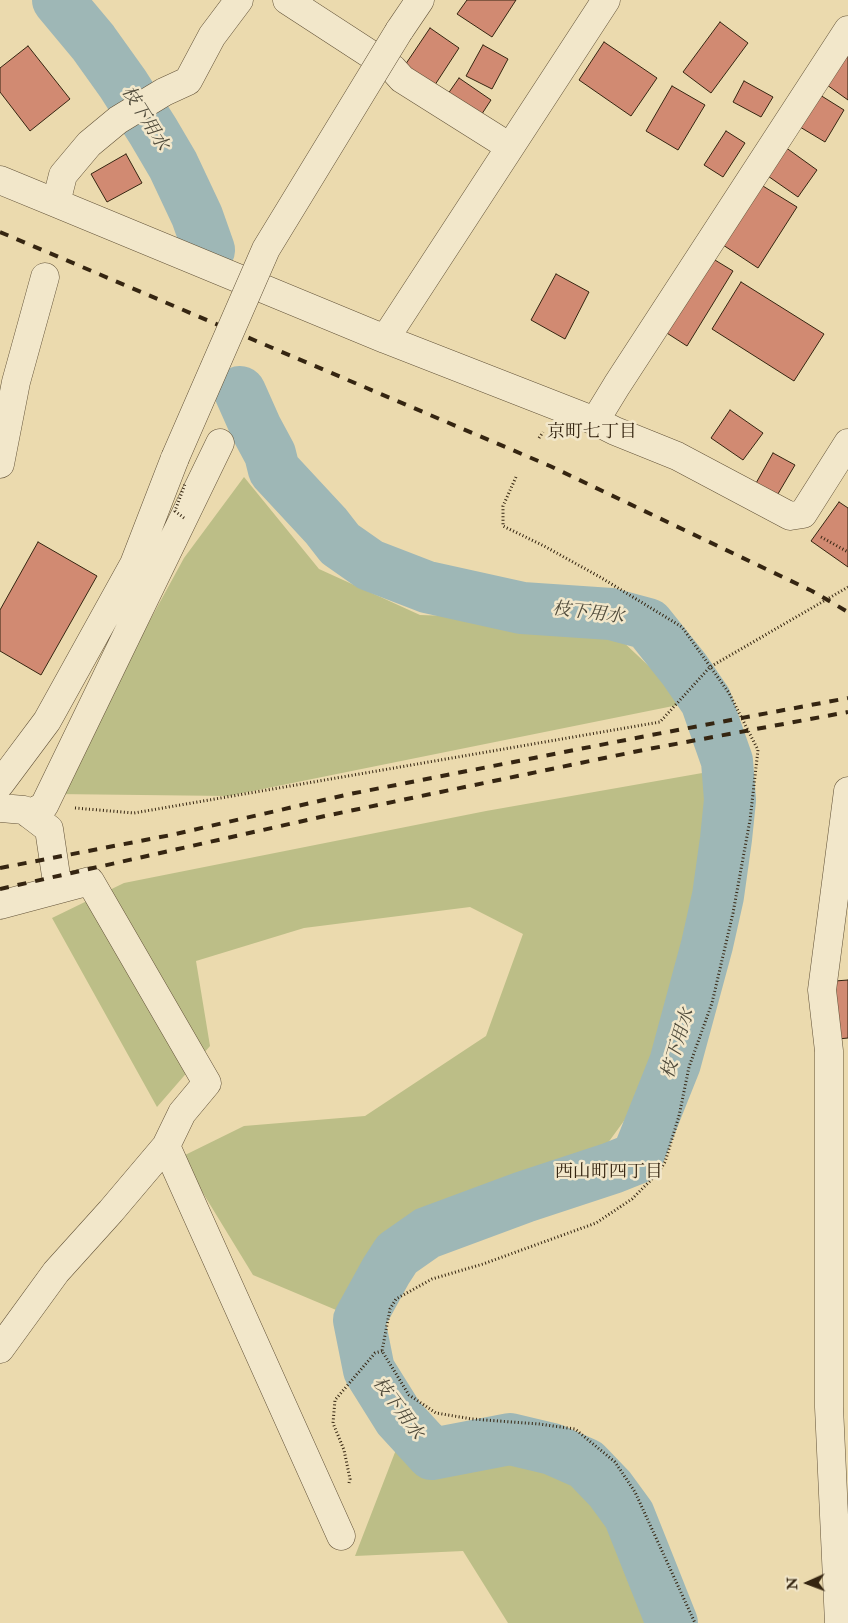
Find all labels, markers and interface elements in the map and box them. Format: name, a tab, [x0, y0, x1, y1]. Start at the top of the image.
water label: 枝下用水	[116, 83, 172, 155]
district label: 京町七丁目	[547, 422, 637, 444]
water label: 枝下用水	[551, 599, 625, 629]
water label: 枝下用水	[658, 1006, 700, 1082]
district label: 西山町四丁目	[555, 1162, 663, 1184]
water label: 枝下用水	[367, 1374, 427, 1444]
north arrow	[783, 1558, 833, 1608]
text: N	[784, 1577, 801, 1590]

